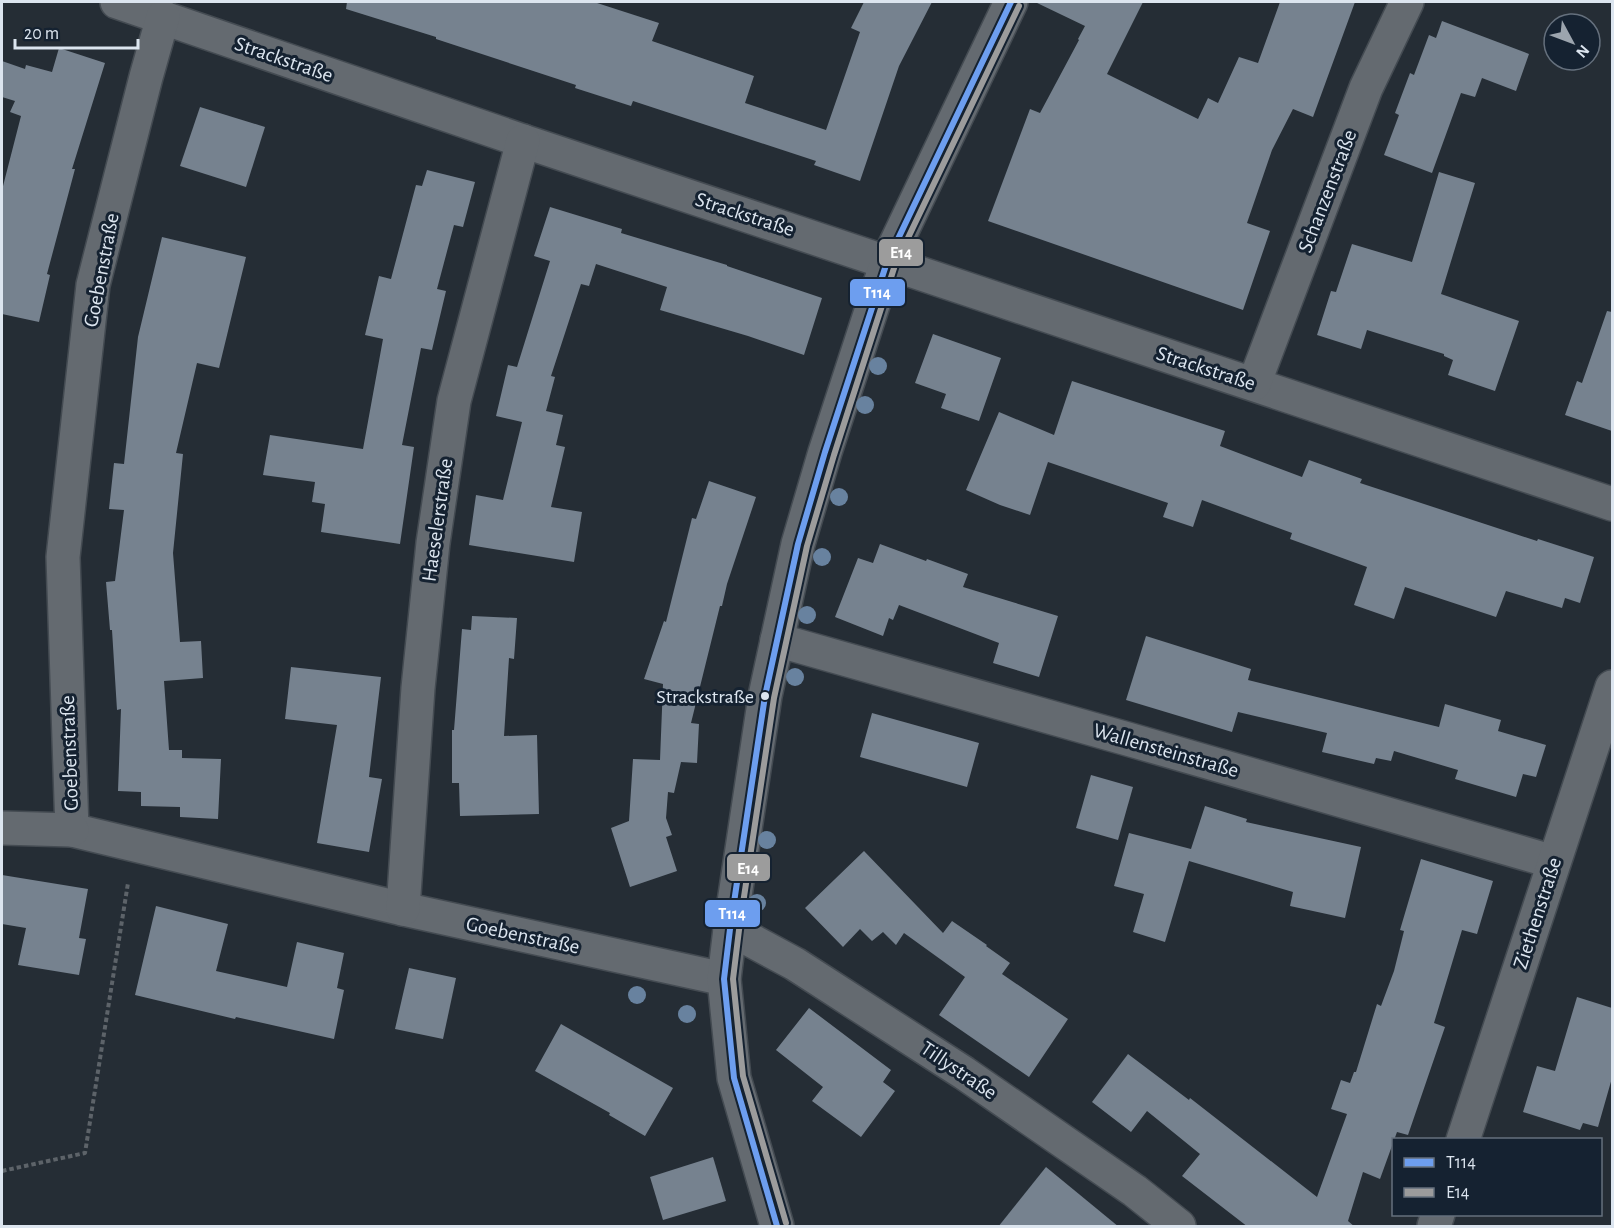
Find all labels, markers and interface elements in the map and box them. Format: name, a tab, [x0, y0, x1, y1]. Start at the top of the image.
scale bar	[15, 12, 138, 50]
north arrow	[1542, 12, 1602, 72]
text: 20 m	[24, 25, 59, 43]
street label: Strackstraße	[232, 33, 336, 86]
text: N	[1573, 42, 1592, 61]
street label: Schanzenstraße	[1294, 127, 1361, 256]
street label: Strackstraße	[693, 189, 797, 240]
street label: Goebenstraße	[80, 211, 123, 329]
line badge: E14	[878, 238, 924, 267]
text: E14	[890, 245, 912, 261]
line badge: T114	[849, 278, 906, 307]
text: T114	[863, 285, 891, 301]
street label: Strackstraße	[1154, 343, 1258, 394]
street label: Haeselerstraße	[418, 457, 457, 583]
place label: Strackstraße	[656, 687, 754, 707]
marker: Strackstraße	[759, 690, 771, 702]
street label: Goebenstraße	[57, 695, 82, 811]
street label: Wallensteinstraße	[1091, 720, 1241, 781]
line badge: E14	[726, 853, 771, 882]
street label: Ziethenstraße	[1510, 855, 1565, 972]
text: E14	[737, 861, 759, 877]
line badge: T114	[704, 899, 761, 928]
text: T114	[718, 906, 746, 922]
street label: Goebenstraße	[464, 913, 582, 958]
street label: Tillystraße	[917, 1037, 1001, 1103]
legend	[1392, 1138, 1602, 1216]
text: T114	[1446, 1154, 1476, 1172]
text: E14	[1446, 1184, 1470, 1202]

